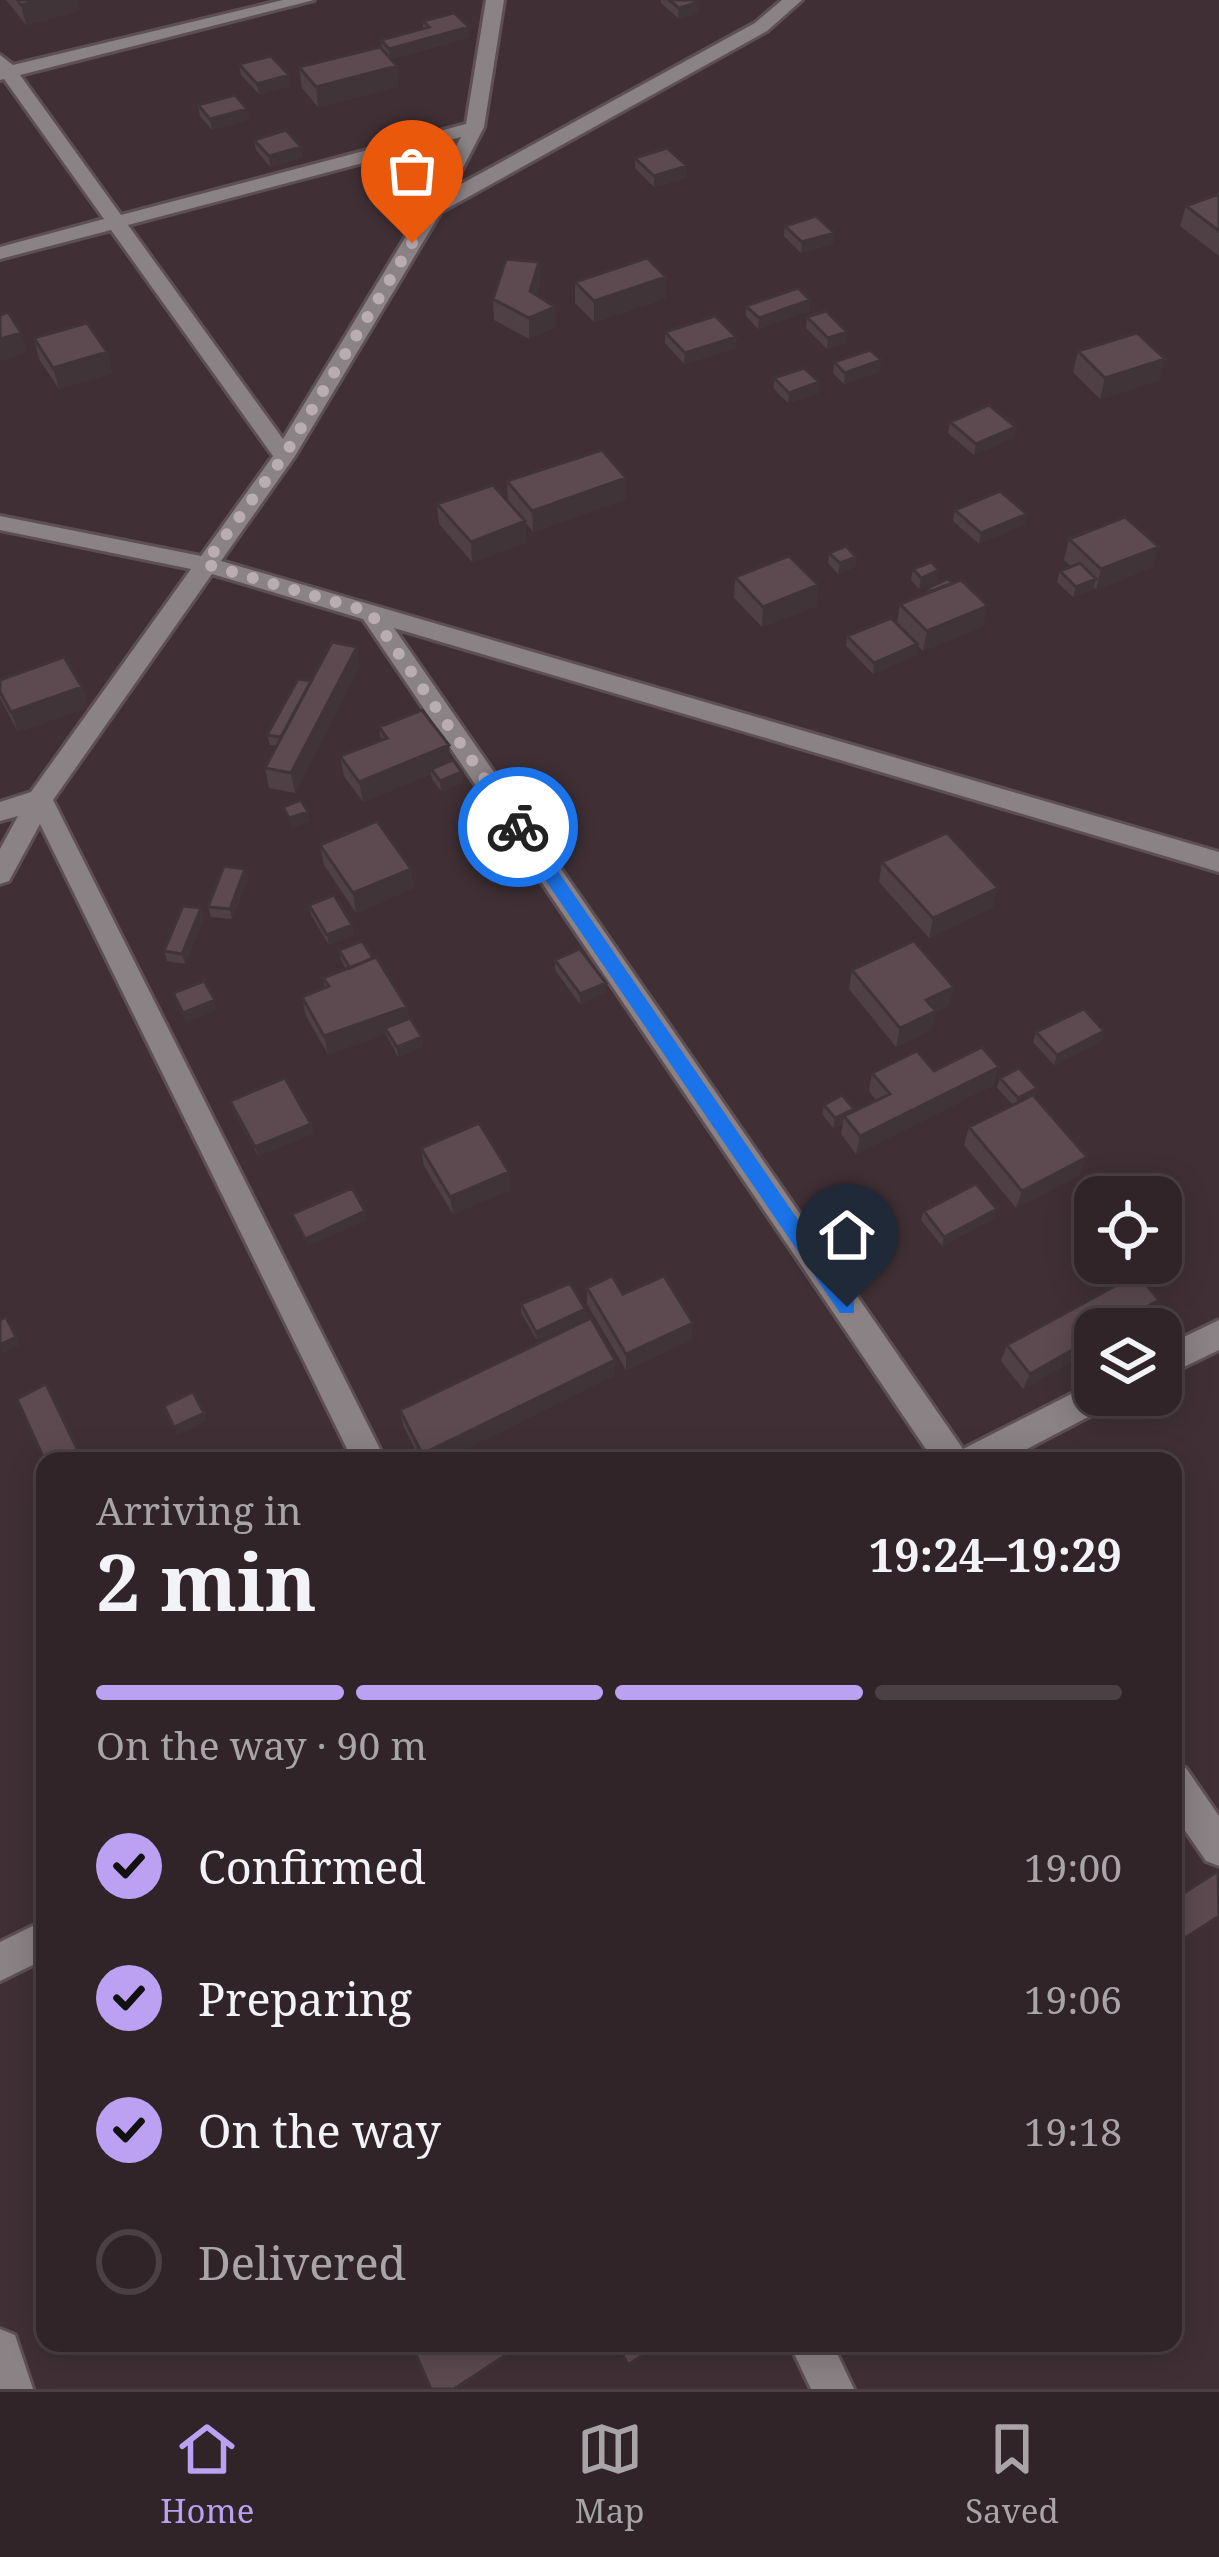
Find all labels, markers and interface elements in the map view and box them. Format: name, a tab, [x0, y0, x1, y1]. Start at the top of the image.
pin	[361, 120, 463, 243]
icon: bag	[379, 138, 445, 204]
courier	[458, 767, 578, 887]
icon: bike	[485, 794, 551, 860]
map controls	[1074, 1176, 1182, 1416]
button: locate	[1074, 1176, 1182, 1284]
pin	[796, 1184, 898, 1307]
icon: home	[814, 1202, 880, 1268]
button: layers	[1074, 1308, 1182, 1416]
text: Arriving in	[96, 1483, 302, 1536]
text: 19:24–19:29	[869, 1524, 1122, 1585]
text: 2 min	[96, 1528, 317, 1634]
text: On the way · 90 m	[96, 1718, 427, 1771]
icon: check	[96, 1833, 162, 1899]
text: Confirmed	[198, 1836, 426, 1897]
text: 19:00	[1024, 1840, 1122, 1893]
icon: check	[96, 1965, 162, 2031]
text: Preparing	[198, 1968, 412, 2029]
text: 19:06	[1024, 1972, 1122, 2025]
icon: check	[96, 2097, 162, 2163]
text: On the way	[198, 2100, 441, 2161]
text: 19:18	[1024, 2104, 1122, 2157]
text: Delivered	[198, 2232, 406, 2293]
tab: Home	[160, 2416, 254, 2533]
tab: Map	[575, 2416, 645, 2533]
tab: Saved	[965, 2416, 1059, 2533]

